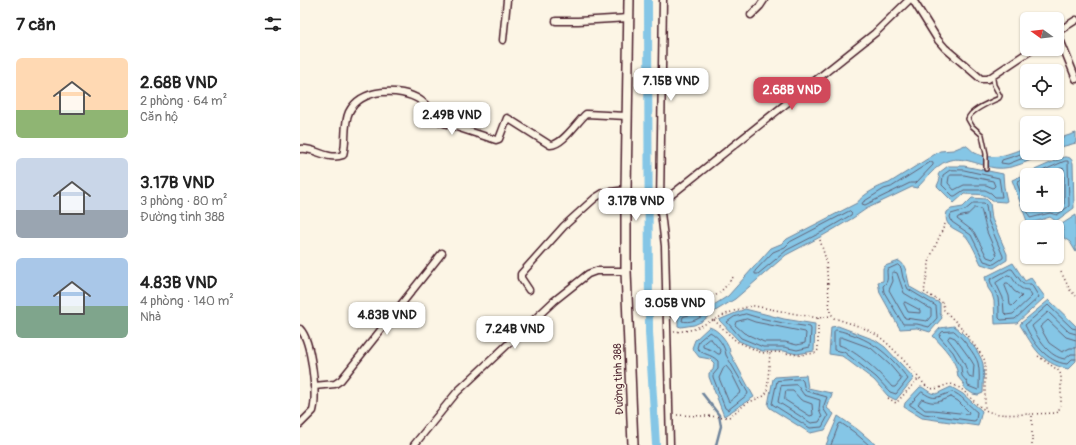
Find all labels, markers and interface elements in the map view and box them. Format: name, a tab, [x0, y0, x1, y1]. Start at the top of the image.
north arrow	[1020, 12, 1064, 56]
map controls	[1020, 12, 1064, 264]
icon: filters	[262, 13, 284, 35]
text: 7 căn	[16, 14, 56, 35]
button: locate	[1020, 64, 1064, 108]
pin: 7.15B VND	[625, 68, 717, 102]
text: 2.68B VND	[140, 72, 217, 93]
text: 7.15B VND	[643, 73, 699, 89]
icon: home	[48, 74, 96, 122]
pin: 2.68B VND	[746, 77, 838, 111]
text: 2.68B VND	[762, 82, 822, 98]
text: 2 phòng · 64 m²	[140, 93, 227, 109]
pin: 2.49B VND	[406, 102, 498, 136]
text: 2.49B VND	[422, 107, 482, 123]
text: Căn hộ	[140, 109, 178, 125]
button: layers	[1020, 116, 1064, 160]
button: +	[1020, 168, 1064, 212]
text: 3.17B VND	[140, 172, 215, 193]
icon: home	[48, 174, 96, 222]
pin: 3.17B VND	[590, 188, 682, 222]
text: 3 phòng · 80 m²	[140, 193, 227, 209]
text: 3.17B VND	[608, 193, 664, 209]
text: Đường tỉnh 388	[140, 209, 225, 225]
button: −	[1020, 220, 1064, 264]
text: 4.83B VND	[140, 272, 217, 293]
icon: home	[48, 274, 96, 322]
pin: 3.05B VND	[629, 290, 721, 324]
text: 4 phòng · 140 m²	[140, 293, 234, 309]
text: 3.05B VND	[645, 295, 705, 311]
pin: 4.83B VND	[341, 302, 433, 336]
text: 4.83B VND	[357, 307, 417, 323]
text: Nhà	[140, 309, 161, 325]
pin: 7.24B VND	[469, 316, 561, 350]
text: 7.24B VND	[485, 321, 545, 337]
street label: Đường tỉnh 388	[611, 343, 626, 415]

